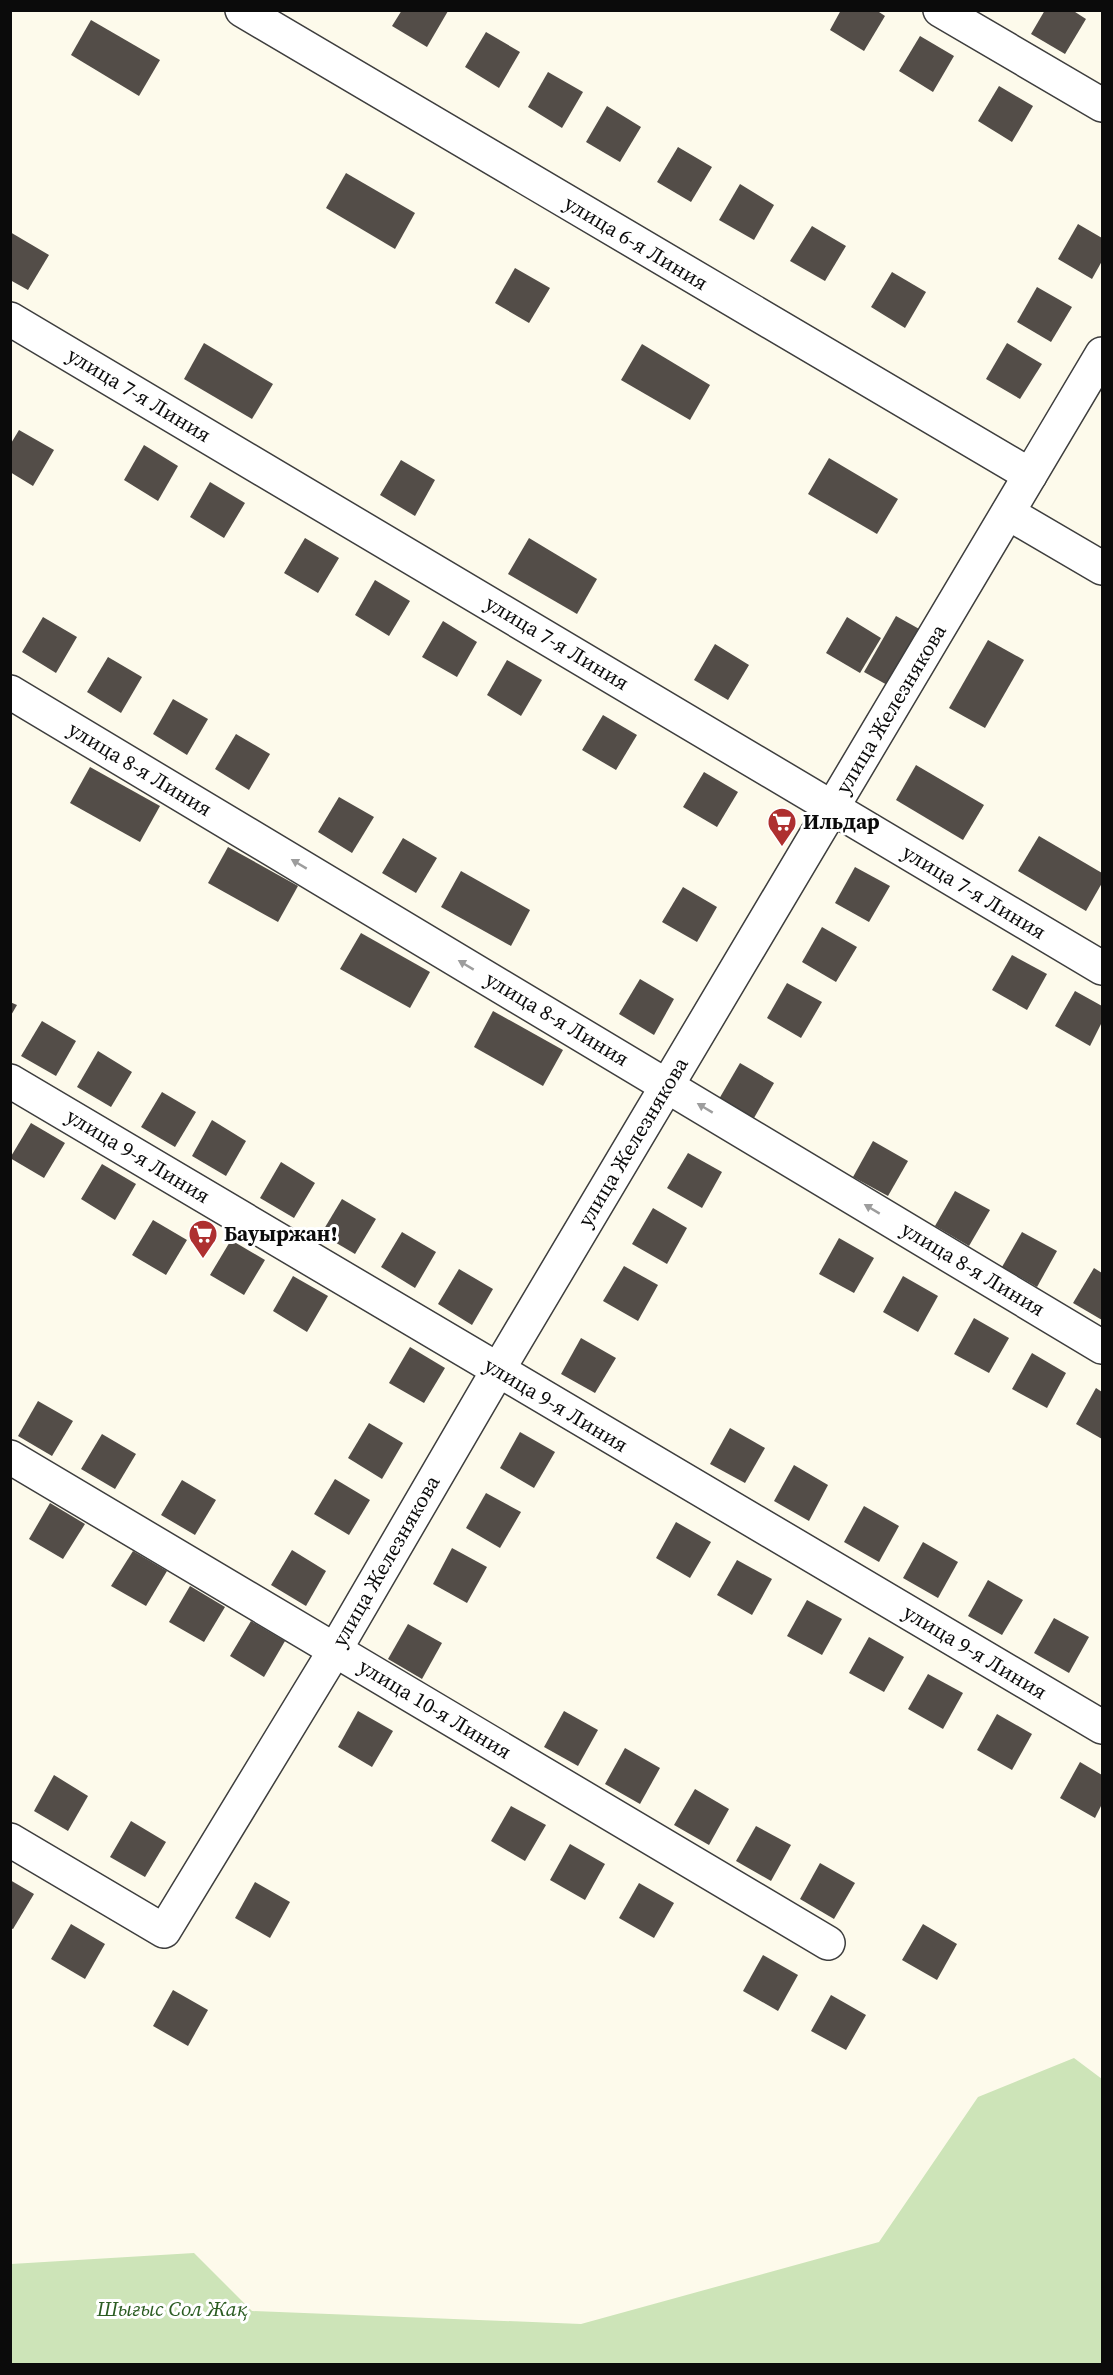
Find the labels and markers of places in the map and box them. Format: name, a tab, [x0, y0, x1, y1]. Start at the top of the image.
supermarket icon: Ильдар	[766, 806, 798, 848]
place label: Ильдар	[803, 807, 880, 836]
supermarket icon: Бауыржан!	[187, 1218, 219, 1260]
place label: Бауыржан!	[224, 1219, 338, 1248]

